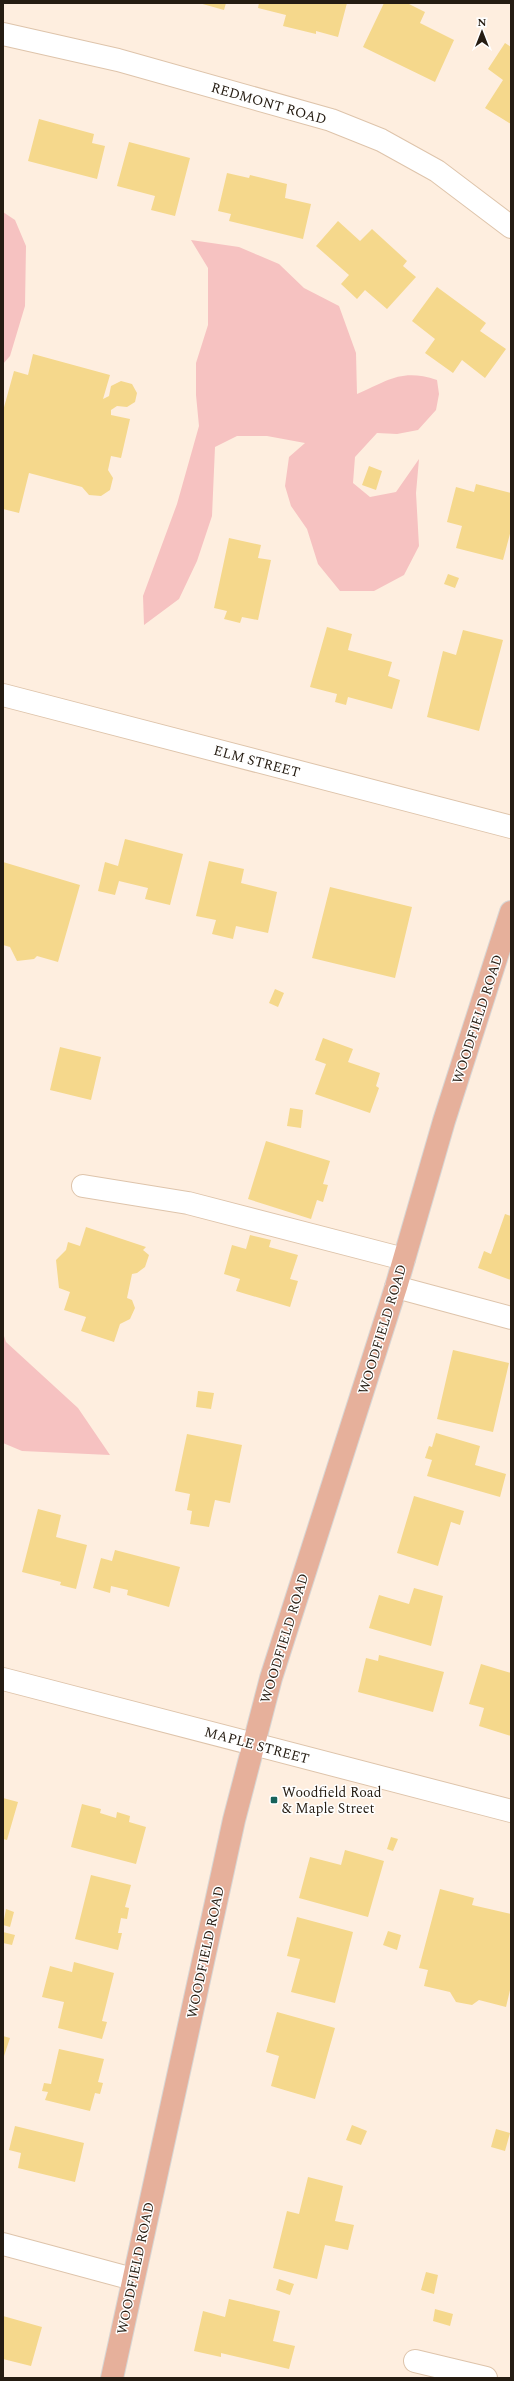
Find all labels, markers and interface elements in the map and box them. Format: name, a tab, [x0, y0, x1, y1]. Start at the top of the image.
north arrow	[462, 12, 502, 52]
text: N	[478, 14, 487, 31]
street label: REDMONT ROAD	[209, 77, 329, 130]
street label: ELM STREET	[211, 740, 302, 783]
street label: WOODFIELD ROAD	[447, 952, 508, 1086]
street label: WOODFIELD ROAD	[353, 1262, 412, 1397]
street label: WOODFIELD ROAD	[255, 1571, 314, 1706]
street label: MAPLE STREET	[202, 1721, 312, 1770]
place label: Woodfield Road & Maple Street	[282, 1782, 382, 1819]
marker: Woodfield Road & Maple Street	[269, 1795, 279, 1805]
street label: WOODFIELD ROAD	[181, 1884, 230, 2020]
street label: WOODFIELD ROAD	[111, 2200, 160, 2336]

